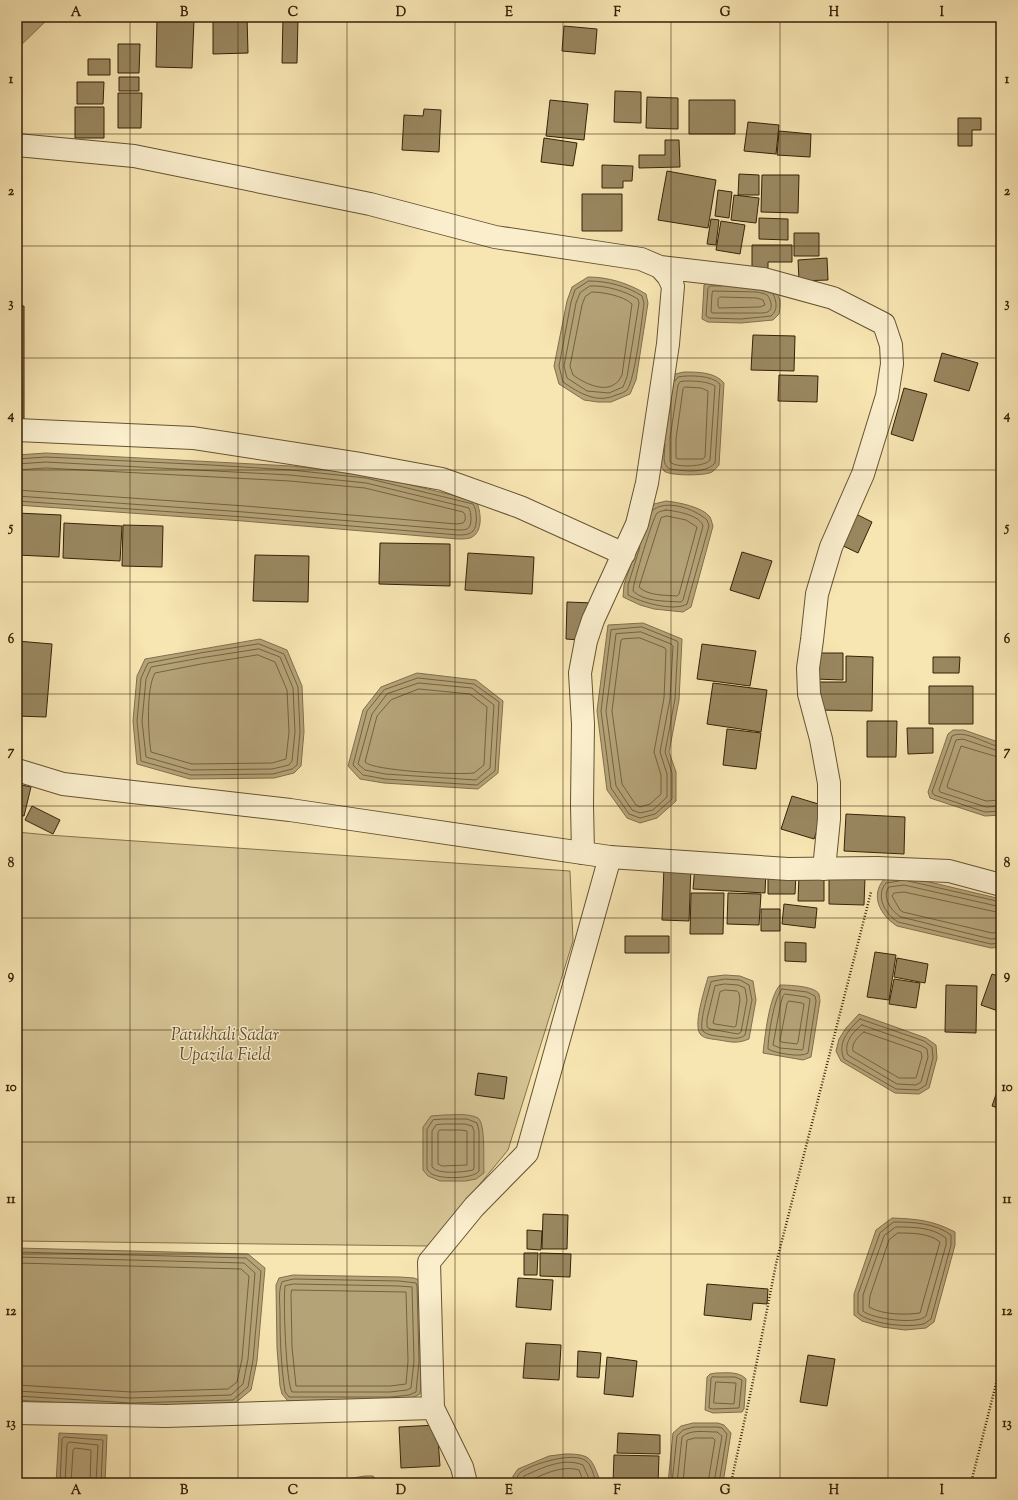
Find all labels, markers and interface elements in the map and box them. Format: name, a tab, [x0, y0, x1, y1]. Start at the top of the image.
text: A	[71, 4, 82, 22]
text: B	[180, 4, 189, 22]
text: C	[288, 4, 298, 22]
text: D	[396, 4, 406, 22]
text: E	[505, 4, 513, 22]
text: F	[613, 4, 621, 22]
text: G	[720, 4, 731, 22]
text: H	[829, 4, 840, 22]
text: I	[940, 4, 945, 22]
text: 1	[9, 71, 14, 89]
text: 1	[1005, 71, 1010, 89]
text: 2	[8, 183, 15, 201]
text: 2	[1004, 183, 1011, 201]
text: 3	[8, 295, 14, 313]
text: 3	[1004, 295, 1010, 313]
text: 4	[7, 407, 15, 425]
text: 4	[1003, 407, 1011, 425]
text: 5	[8, 519, 14, 537]
text: 5	[1004, 519, 1010, 537]
text: 6	[8, 631, 15, 649]
text: 6	[1004, 631, 1011, 649]
text: 7	[8, 743, 15, 761]
text: 7	[1004, 743, 1011, 761]
text: 8	[8, 855, 15, 873]
text: 8	[1004, 855, 1011, 873]
text: 9	[8, 967, 15, 985]
text: 9	[1004, 967, 1011, 985]
park label: Patukhali Sadar Upazila Field	[171, 1024, 279, 1068]
text: 10	[5, 1079, 17, 1097]
text: 10	[1001, 1079, 1013, 1097]
text: 11	[7, 1191, 16, 1209]
text: 11	[1003, 1191, 1012, 1209]
text: 12	[6, 1303, 17, 1321]
text: 12	[1002, 1303, 1013, 1321]
text: 13	[6, 1415, 16, 1433]
text: 13	[1002, 1415, 1012, 1433]
text: A	[71, 1482, 82, 1500]
text: B	[180, 1482, 189, 1500]
text: C	[288, 1482, 298, 1500]
text: D	[396, 1482, 406, 1500]
text: E	[505, 1482, 513, 1500]
text: F	[613, 1482, 621, 1500]
text: G	[720, 1482, 731, 1500]
text: H	[829, 1482, 840, 1500]
text: I	[940, 1482, 945, 1500]

